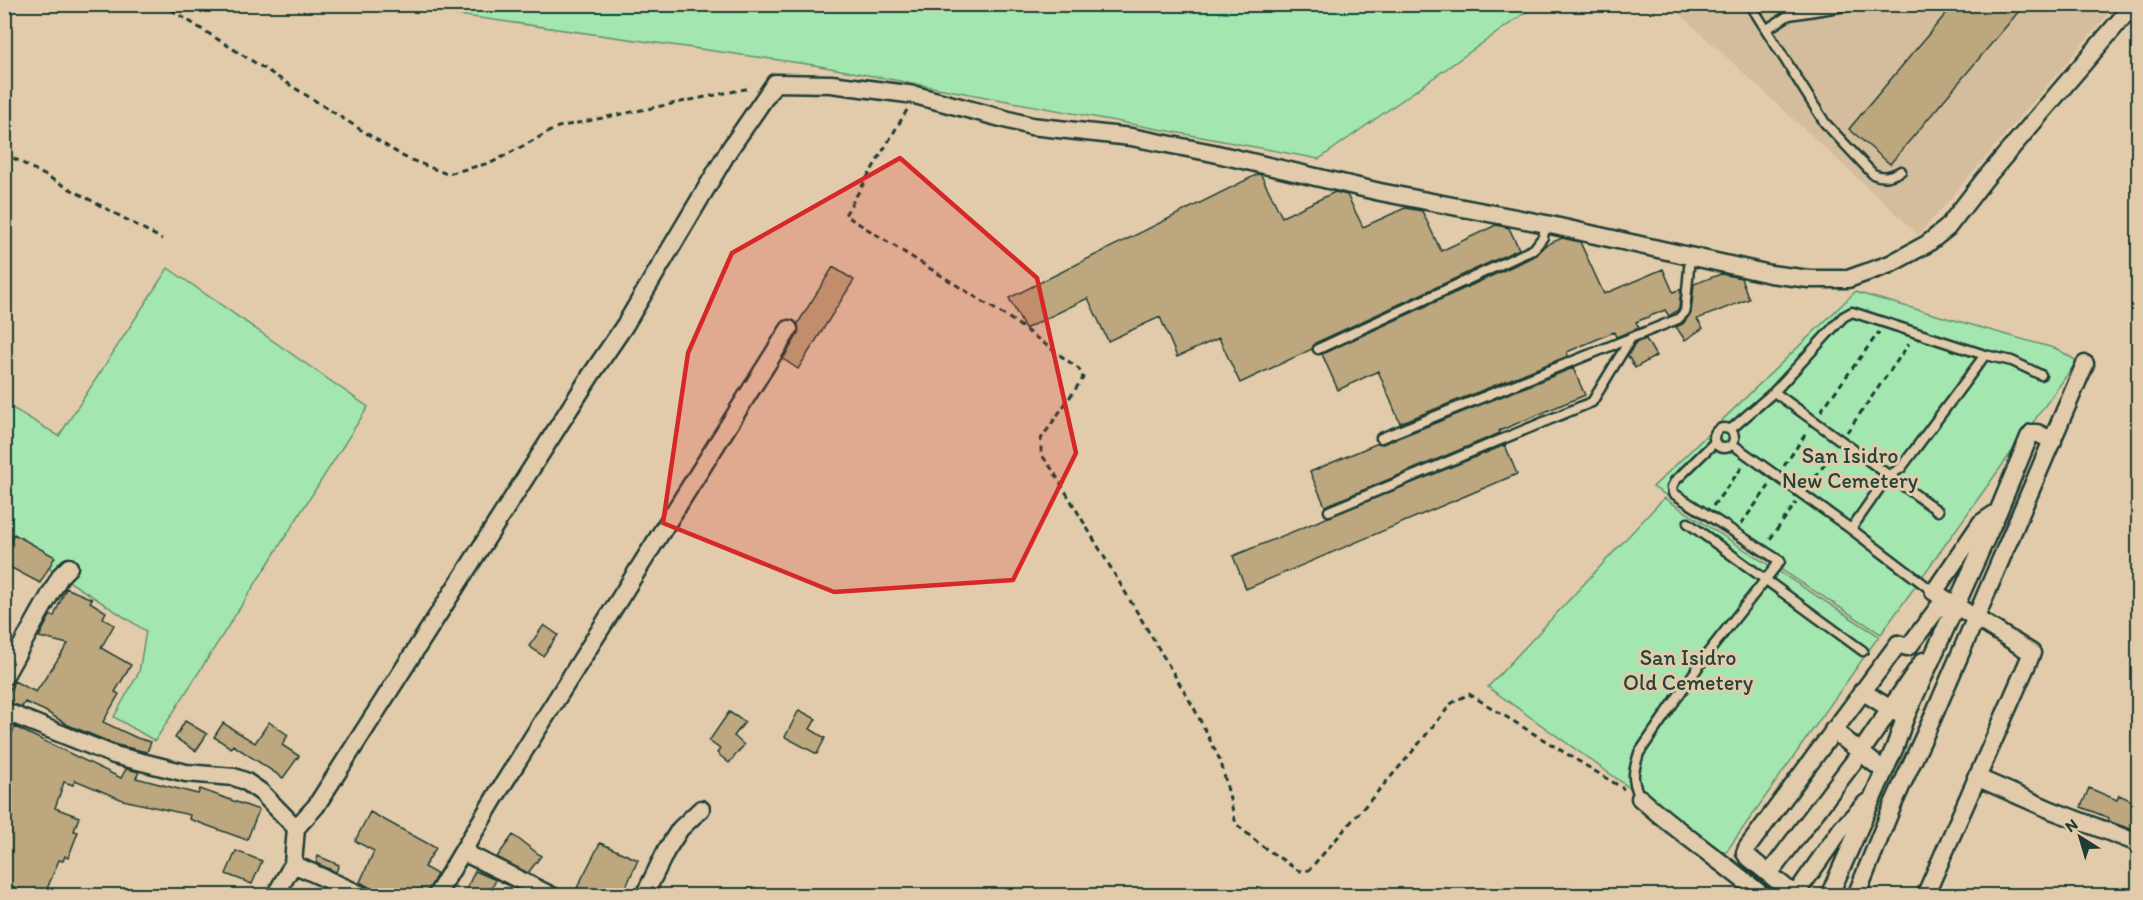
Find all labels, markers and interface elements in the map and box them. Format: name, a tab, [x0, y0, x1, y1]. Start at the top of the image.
park label: San Isidro New Cemetery	[1782, 442, 1919, 494]
park label: San Isidro Old Cemetery	[1623, 644, 1754, 696]
north arrow	[2050, 807, 2110, 867]
text: N	[2061, 815, 2081, 836]

